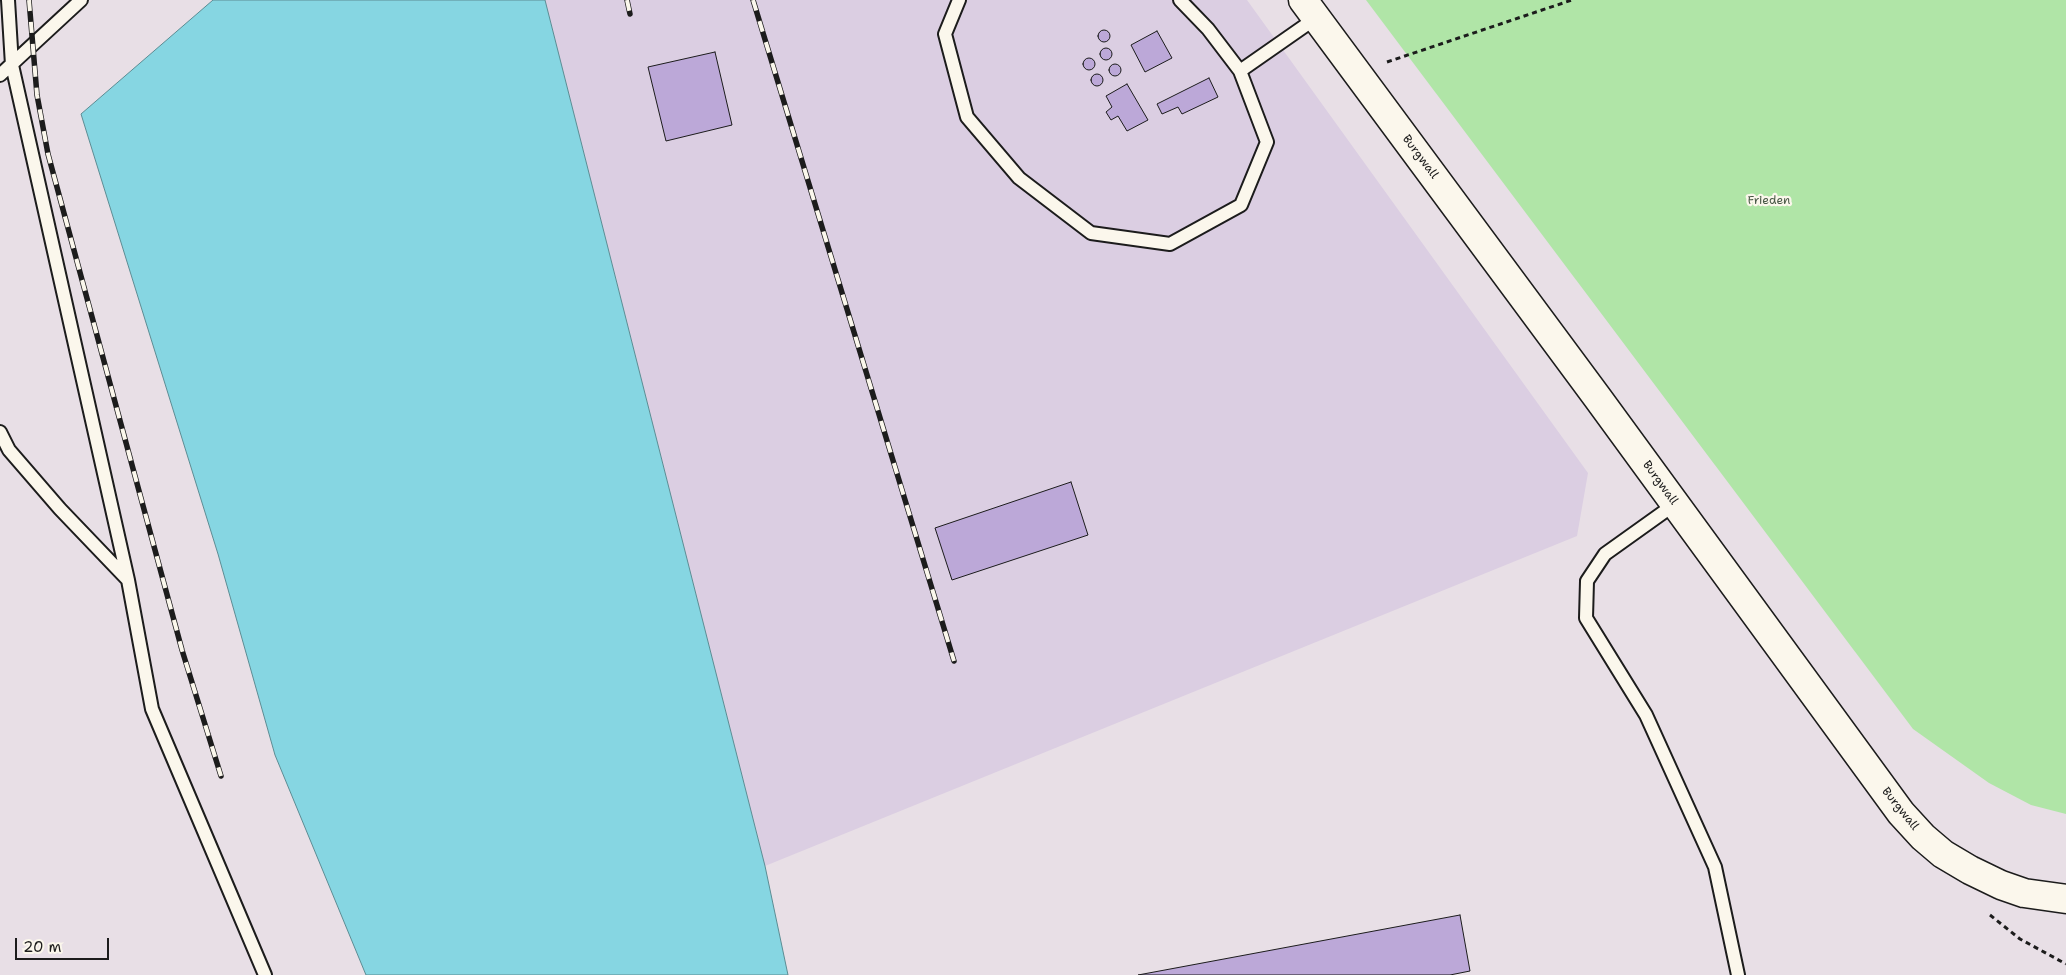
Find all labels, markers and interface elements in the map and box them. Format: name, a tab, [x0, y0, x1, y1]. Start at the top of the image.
street label: Burgwall	[1399, 132, 1441, 182]
park label: Frieden	[1748, 194, 1790, 208]
street label: Burgwall	[1639, 458, 1681, 508]
street label: Burgwall	[1878, 785, 1922, 833]
scale bar	[18, 928, 111, 960]
text: 20 m	[23, 937, 62, 957]

